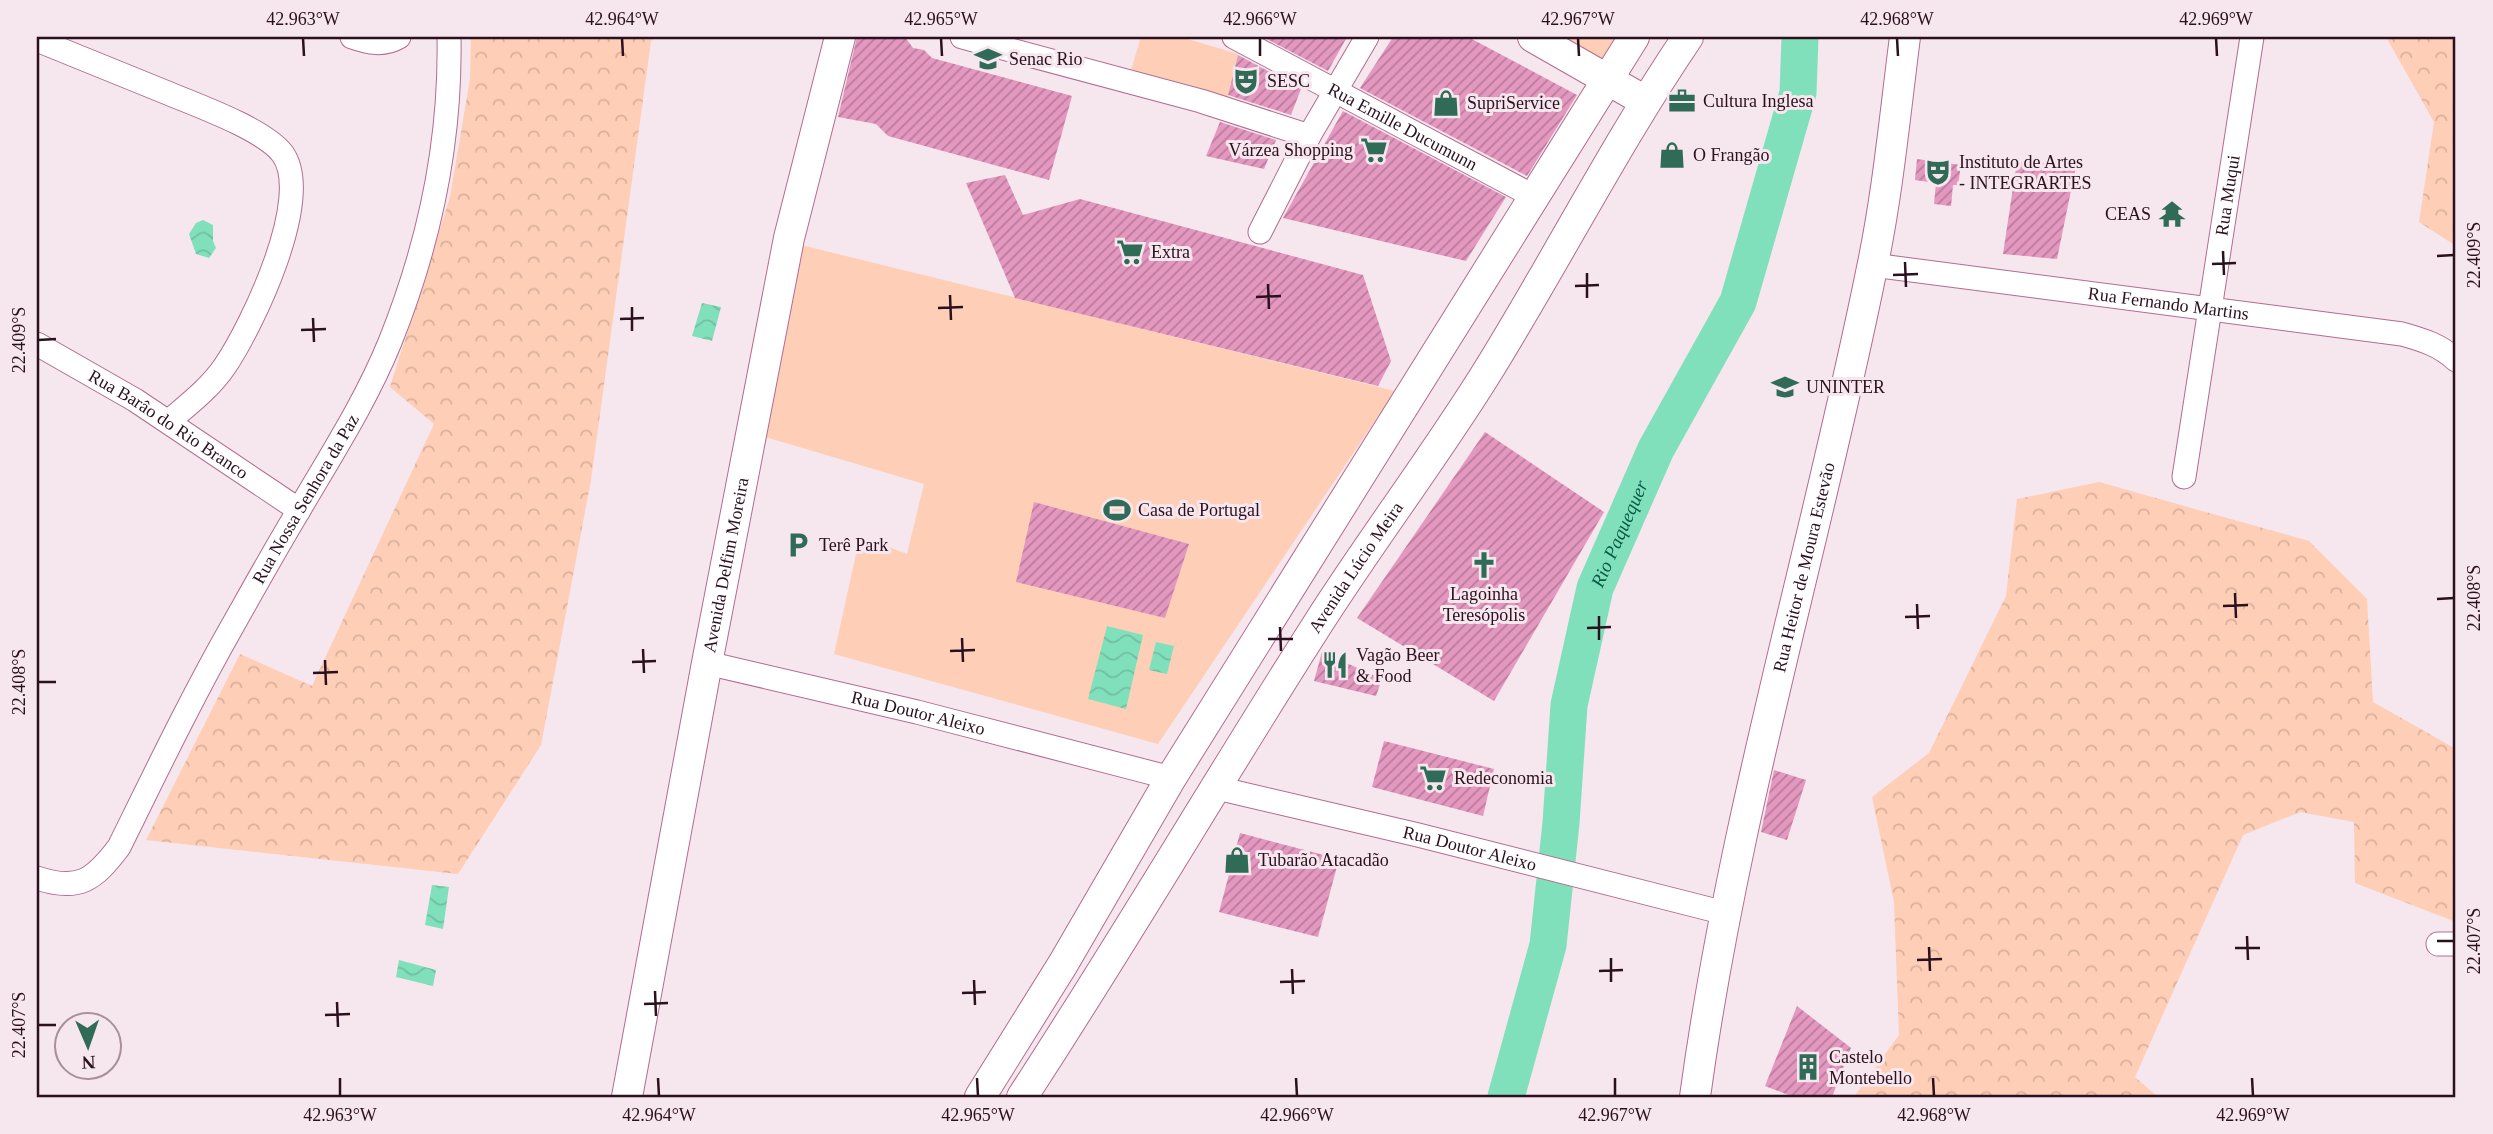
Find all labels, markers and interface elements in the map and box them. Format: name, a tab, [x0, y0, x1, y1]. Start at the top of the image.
text: 42.963°W	[266, 9, 340, 29]
text: 42.964°W	[585, 9, 659, 29]
text: 42.965°W	[904, 9, 978, 29]
text: 42.966°W	[1223, 9, 1297, 29]
text: 42.967°W	[1541, 9, 1615, 29]
text: 42.968°W	[1860, 9, 1934, 29]
text: 42.969°W	[2179, 9, 2253, 29]
school or university icon: Senac Rio	[973, 44, 1003, 74]
place label: Senac Rio	[1009, 49, 1083, 69]
theatre icon: SESC	[1231, 66, 1261, 96]
place label: SESC	[1267, 71, 1310, 91]
street label: Rua Emille Ducumunn	[1325, 79, 1481, 174]
office icon: Cultura Inglesa	[1667, 86, 1697, 116]
shop icon: SupriService	[1431, 88, 1461, 118]
place label: Cultura Inglesa	[1703, 91, 1813, 111]
place label: SupriService	[1467, 93, 1560, 113]
supermarket icon: Várzea Shopping	[1359, 135, 1389, 165]
place label: Várzea Shopping	[1229, 140, 1353, 160]
shop icon: O Frangão	[1657, 140, 1687, 170]
place label: O Frangão	[1693, 145, 1769, 165]
place label: Instituto de Artes - INTEGRARTES	[1959, 152, 2091, 193]
street label: Rua Muqui	[2211, 154, 2244, 237]
theatre icon: Instituto de Artes - INTEGRARTES	[1923, 157, 1953, 187]
temple icon: CEAS	[2157, 199, 2187, 229]
place label: CEAS	[2105, 204, 2151, 224]
text: 22.409°S	[2464, 222, 2484, 288]
supermarket icon: Extra	[1115, 237, 1145, 267]
place label: Extra	[1151, 242, 1190, 262]
street label: Rua Fernando Martins	[2087, 283, 2250, 324]
text: 22.409°S	[9, 307, 29, 373]
street label: Rua Barâo do Rio Branco	[85, 366, 252, 483]
school or university icon: UNINTER	[1770, 372, 1800, 402]
place label: UNINTER	[1806, 377, 1885, 397]
street label: Rua Nossa Senhora da Paz	[248, 411, 363, 587]
street label: Rua Heitor de Moura Estevão	[1769, 460, 1839, 674]
street label: Avenida Delfim Moreira	[699, 476, 753, 654]
water label: Rio Paquequer	[1586, 476, 1652, 591]
sports icon: Casa de Portugal	[1102, 495, 1132, 525]
street label: Avenida Lúcio Meira	[1305, 498, 1407, 637]
place label: Casa de Portugal	[1138, 500, 1260, 520]
parking icon: Terê Park	[783, 530, 813, 560]
place label: Terê Park	[819, 535, 888, 555]
church icon: Lagoinha Teresópolis	[1469, 550, 1499, 580]
text: 22.408°S	[2464, 565, 2484, 631]
place label: Lagoinha Teresópolis	[1443, 584, 1525, 625]
place label: Vagão Beer & Food	[1356, 645, 1439, 686]
text: 22.408°S	[9, 649, 29, 715]
restaurant icon: Vagão Beer & Food	[1320, 650, 1350, 680]
street label: Rua Doutor Aleixo	[849, 687, 987, 739]
supermarket icon: Redeconomia	[1418, 763, 1448, 793]
place label: Redeconomia	[1454, 768, 1553, 788]
street label: Rua Doutor Aleixo	[1401, 822, 1539, 875]
shop icon: Tubarão Atacadão	[1222, 845, 1252, 875]
place label: Tubarão Atacadão	[1258, 850, 1389, 870]
text: 22.407°S	[2464, 908, 2484, 974]
text: 22.407°S	[9, 992, 29, 1058]
north arrow	[52, 1012, 122, 1082]
place label: Castelo Montebello	[1829, 1047, 1912, 1088]
text: N	[81, 1052, 96, 1073]
building icon: Castelo Montebello	[1793, 1052, 1823, 1082]
text: 42.963°W	[303, 1105, 377, 1125]
text: 42.964°W	[622, 1105, 696, 1125]
text: 42.965°W	[941, 1105, 1015, 1125]
text: 42.966°W	[1260, 1105, 1334, 1125]
text: 42.967°W	[1578, 1105, 1652, 1125]
text: 42.968°W	[1897, 1105, 1971, 1125]
text: 42.969°W	[2216, 1105, 2290, 1125]

